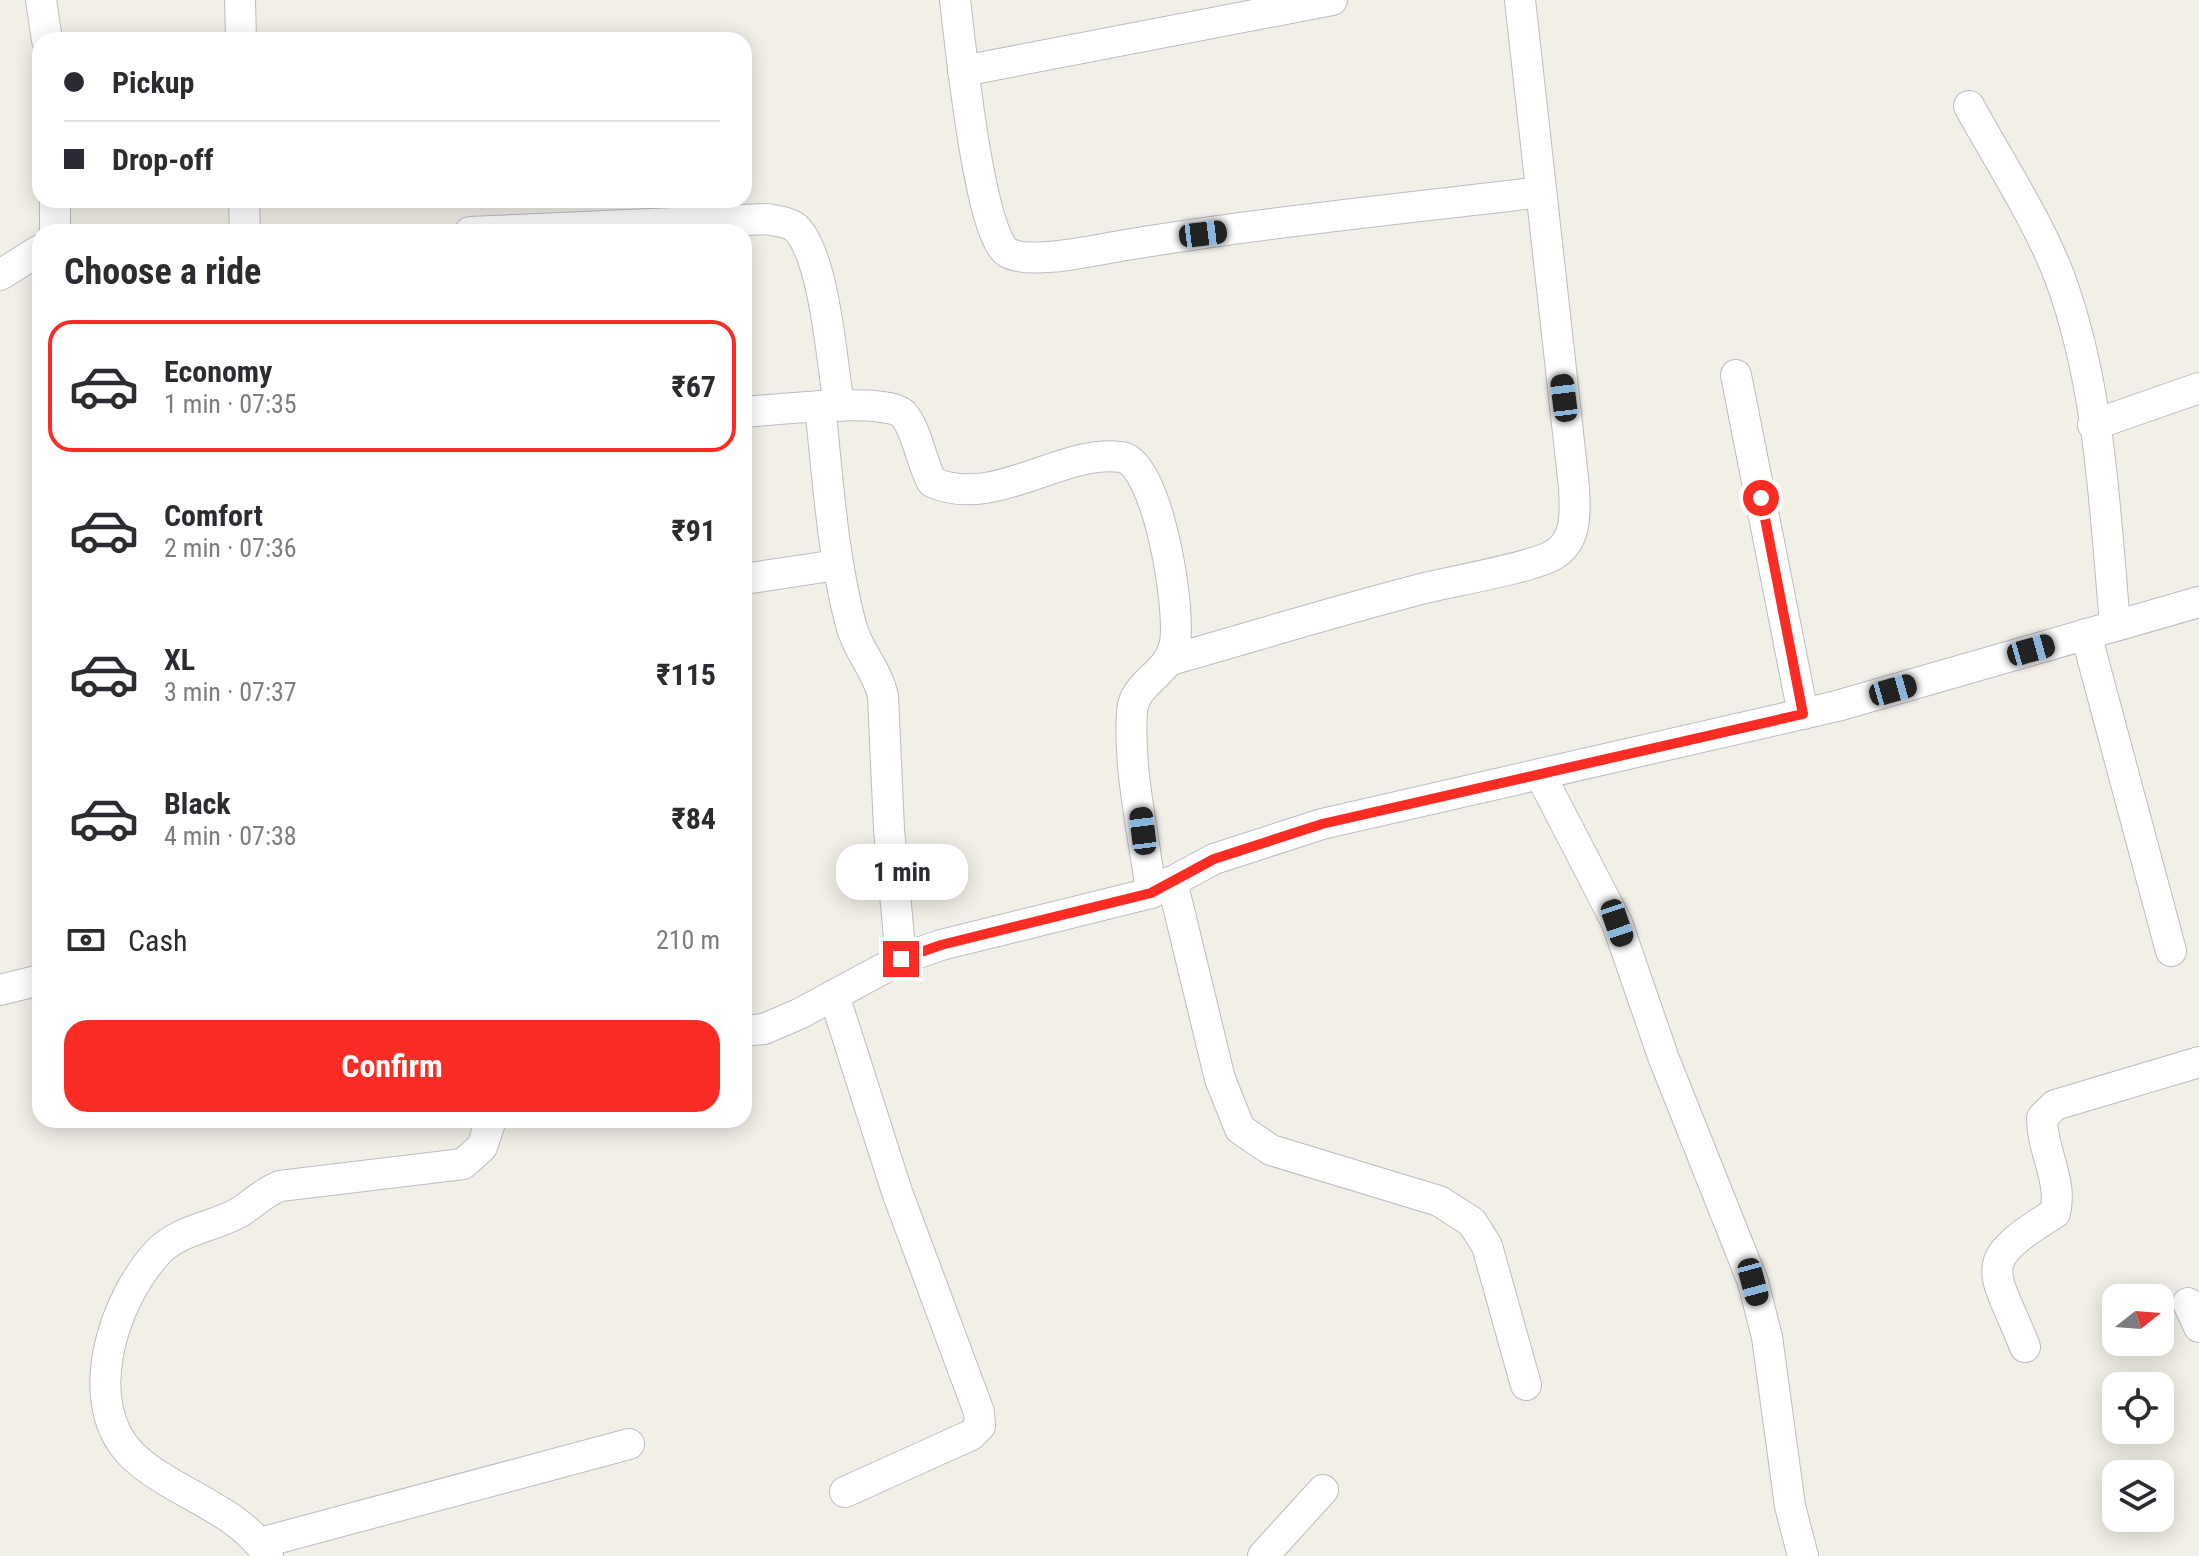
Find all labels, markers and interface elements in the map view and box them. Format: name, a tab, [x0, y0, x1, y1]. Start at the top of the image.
text: Pickup	[112, 65, 194, 100]
text: Drop-off	[112, 142, 214, 177]
car	[1178, 219, 1228, 249]
text: Choose a ride	[64, 251, 261, 293]
icon: car	[68, 350, 140, 422]
text: Economy	[164, 354, 272, 389]
text: ₹67	[671, 369, 716, 404]
car	[1549, 373, 1579, 423]
text: 1 min · 07:35	[164, 389, 297, 419]
route start	[1743, 480, 1779, 516]
icon: car	[68, 494, 140, 566]
text: Comfort	[164, 498, 263, 533]
text: ₹91	[671, 513, 716, 548]
text: 2 min · 07:36	[164, 533, 297, 563]
car	[2005, 632, 2057, 668]
icon: car	[68, 638, 140, 710]
text: XL	[164, 642, 195, 677]
text: ₹115	[656, 657, 716, 692]
car	[1867, 672, 1919, 708]
text: 3 min · 07:37	[164, 677, 297, 707]
icon: car	[68, 782, 140, 854]
text: Black	[164, 786, 231, 821]
text: ₹84	[671, 801, 716, 836]
car	[1128, 806, 1158, 856]
text: 4 min · 07:38	[164, 821, 297, 851]
callout: 1 min	[835, 843, 967, 899]
text: 1 min	[873, 857, 931, 887]
car	[1598, 896, 1636, 950]
icon: cash	[64, 918, 108, 962]
text: Cash	[128, 923, 188, 958]
text: 210 m	[656, 925, 720, 955]
route end	[883, 941, 919, 977]
button: Confirm	[64, 1020, 720, 1112]
car	[1735, 1256, 1771, 1308]
north arrow	[2102, 1284, 2174, 1356]
map controls	[2102, 1284, 2174, 1532]
button: locate	[2102, 1372, 2174, 1444]
button: layers	[2102, 1460, 2174, 1532]

